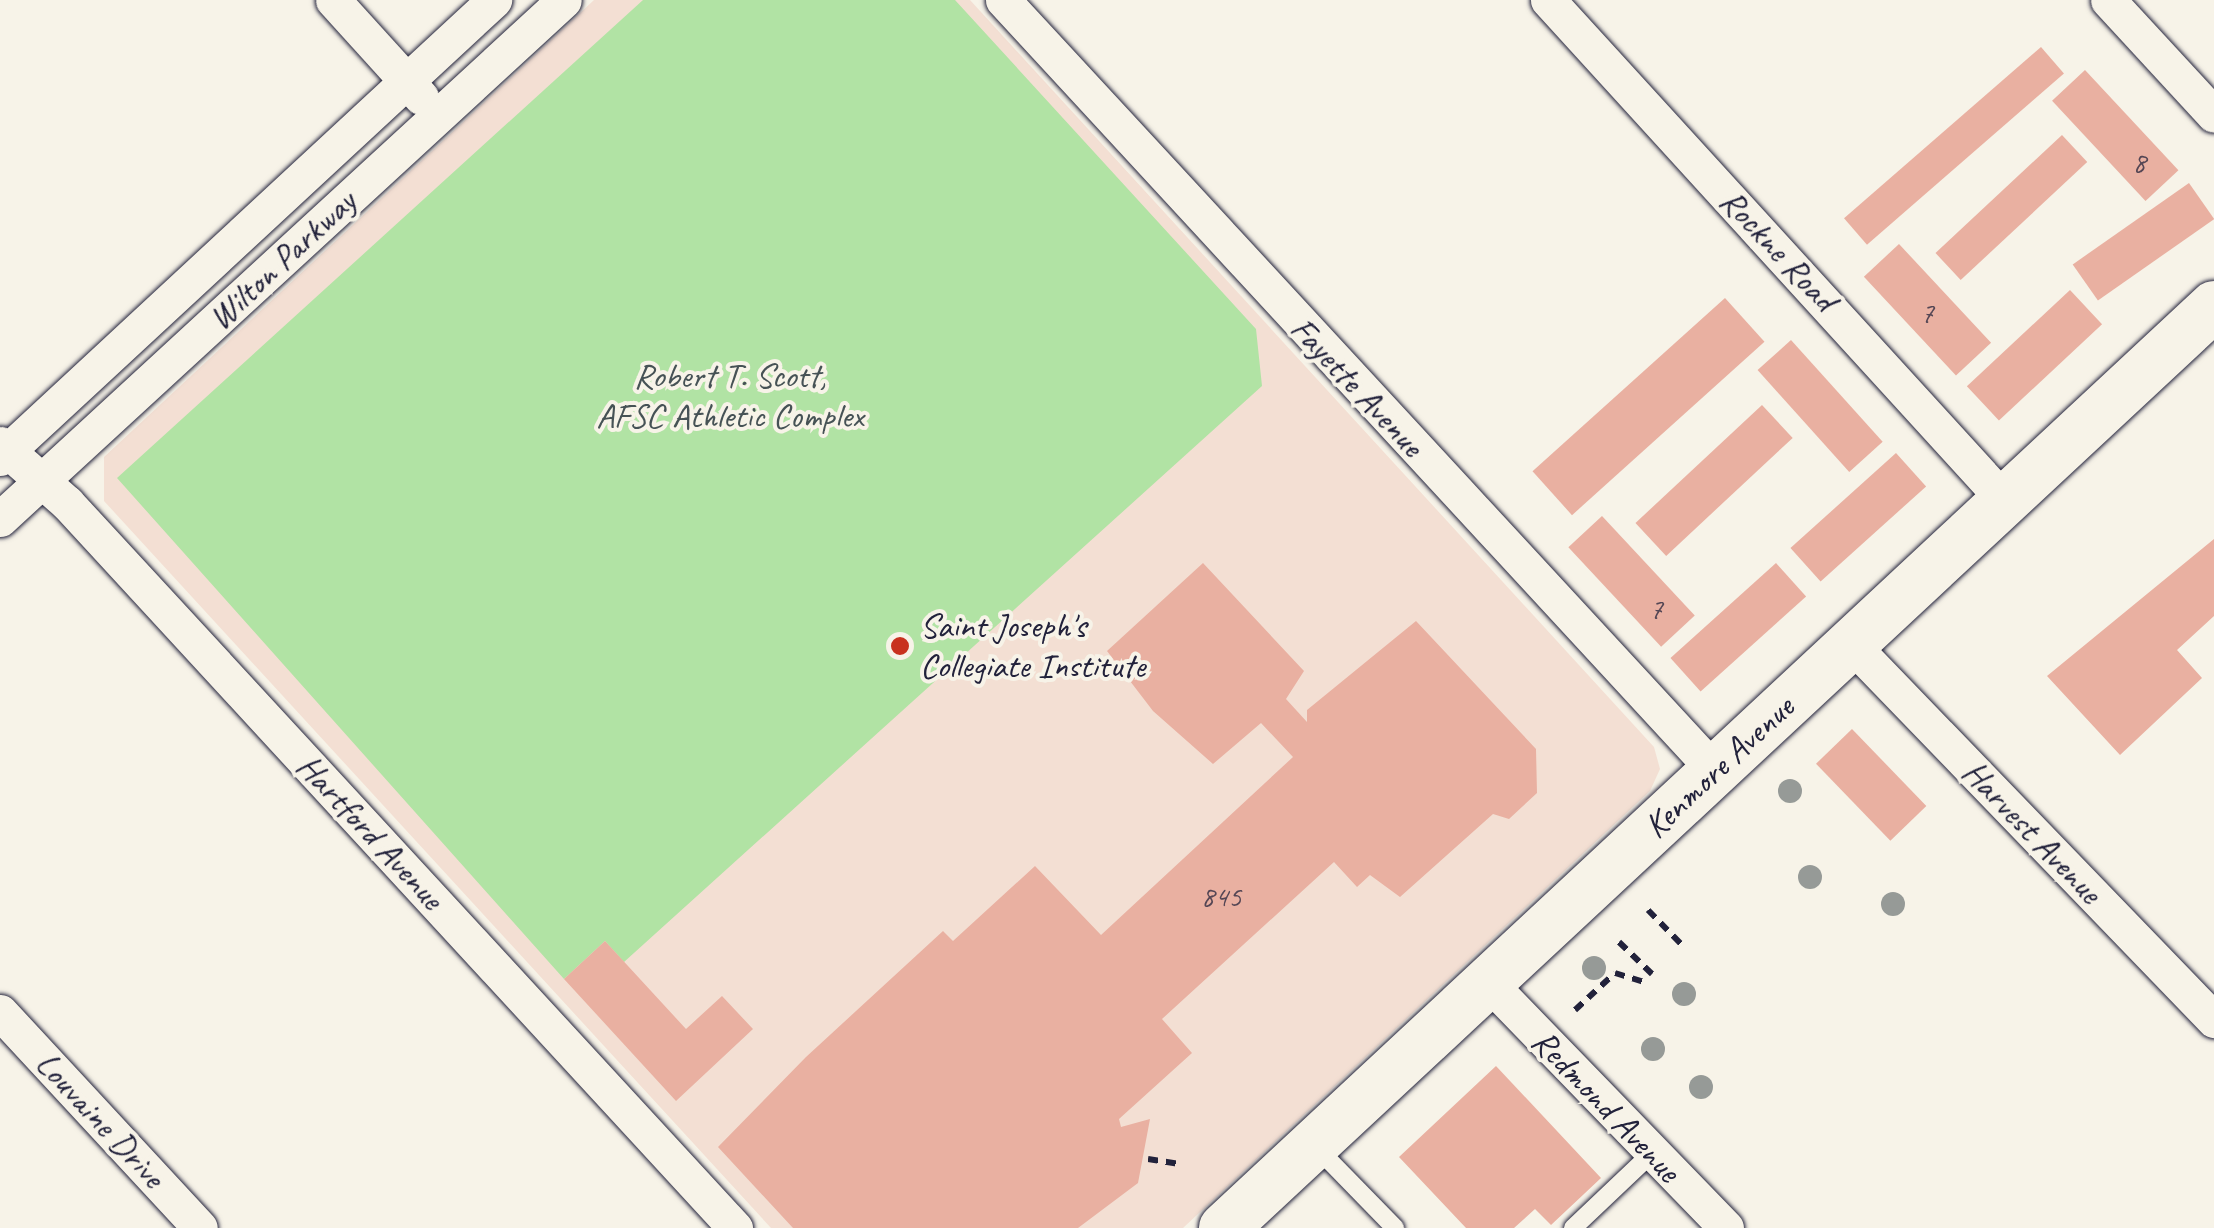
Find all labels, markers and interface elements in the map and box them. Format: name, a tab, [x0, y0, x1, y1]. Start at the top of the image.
house number: 8	[2132, 144, 2146, 180]
street label: Wilton Parkway	[199, 181, 365, 339]
street label: Rockne Road	[1711, 181, 1845, 319]
house number: 7	[1920, 294, 1934, 330]
street label: Fayette Avenue	[1282, 308, 1432, 466]
park label: Robert T. Scott, AFSC Athletic Complex	[596, 355, 864, 437]
house number: 7	[1649, 590, 1663, 626]
place label: Saint Joseph's Collegiate Institute	[920, 605, 1145, 687]
marker: Saint Joseph's Collegiate Institute	[889, 635, 911, 657]
street label: Kenmore Avenue	[1635, 687, 1803, 847]
street label: Hartford Avenue	[287, 746, 453, 918]
street label: Harvest Avenue	[1953, 752, 2111, 912]
house number: 845	[1201, 878, 1241, 914]
street label: Redmond Avenue	[1523, 1021, 1689, 1191]
street label: Louvaine Drive	[26, 1043, 174, 1197]

